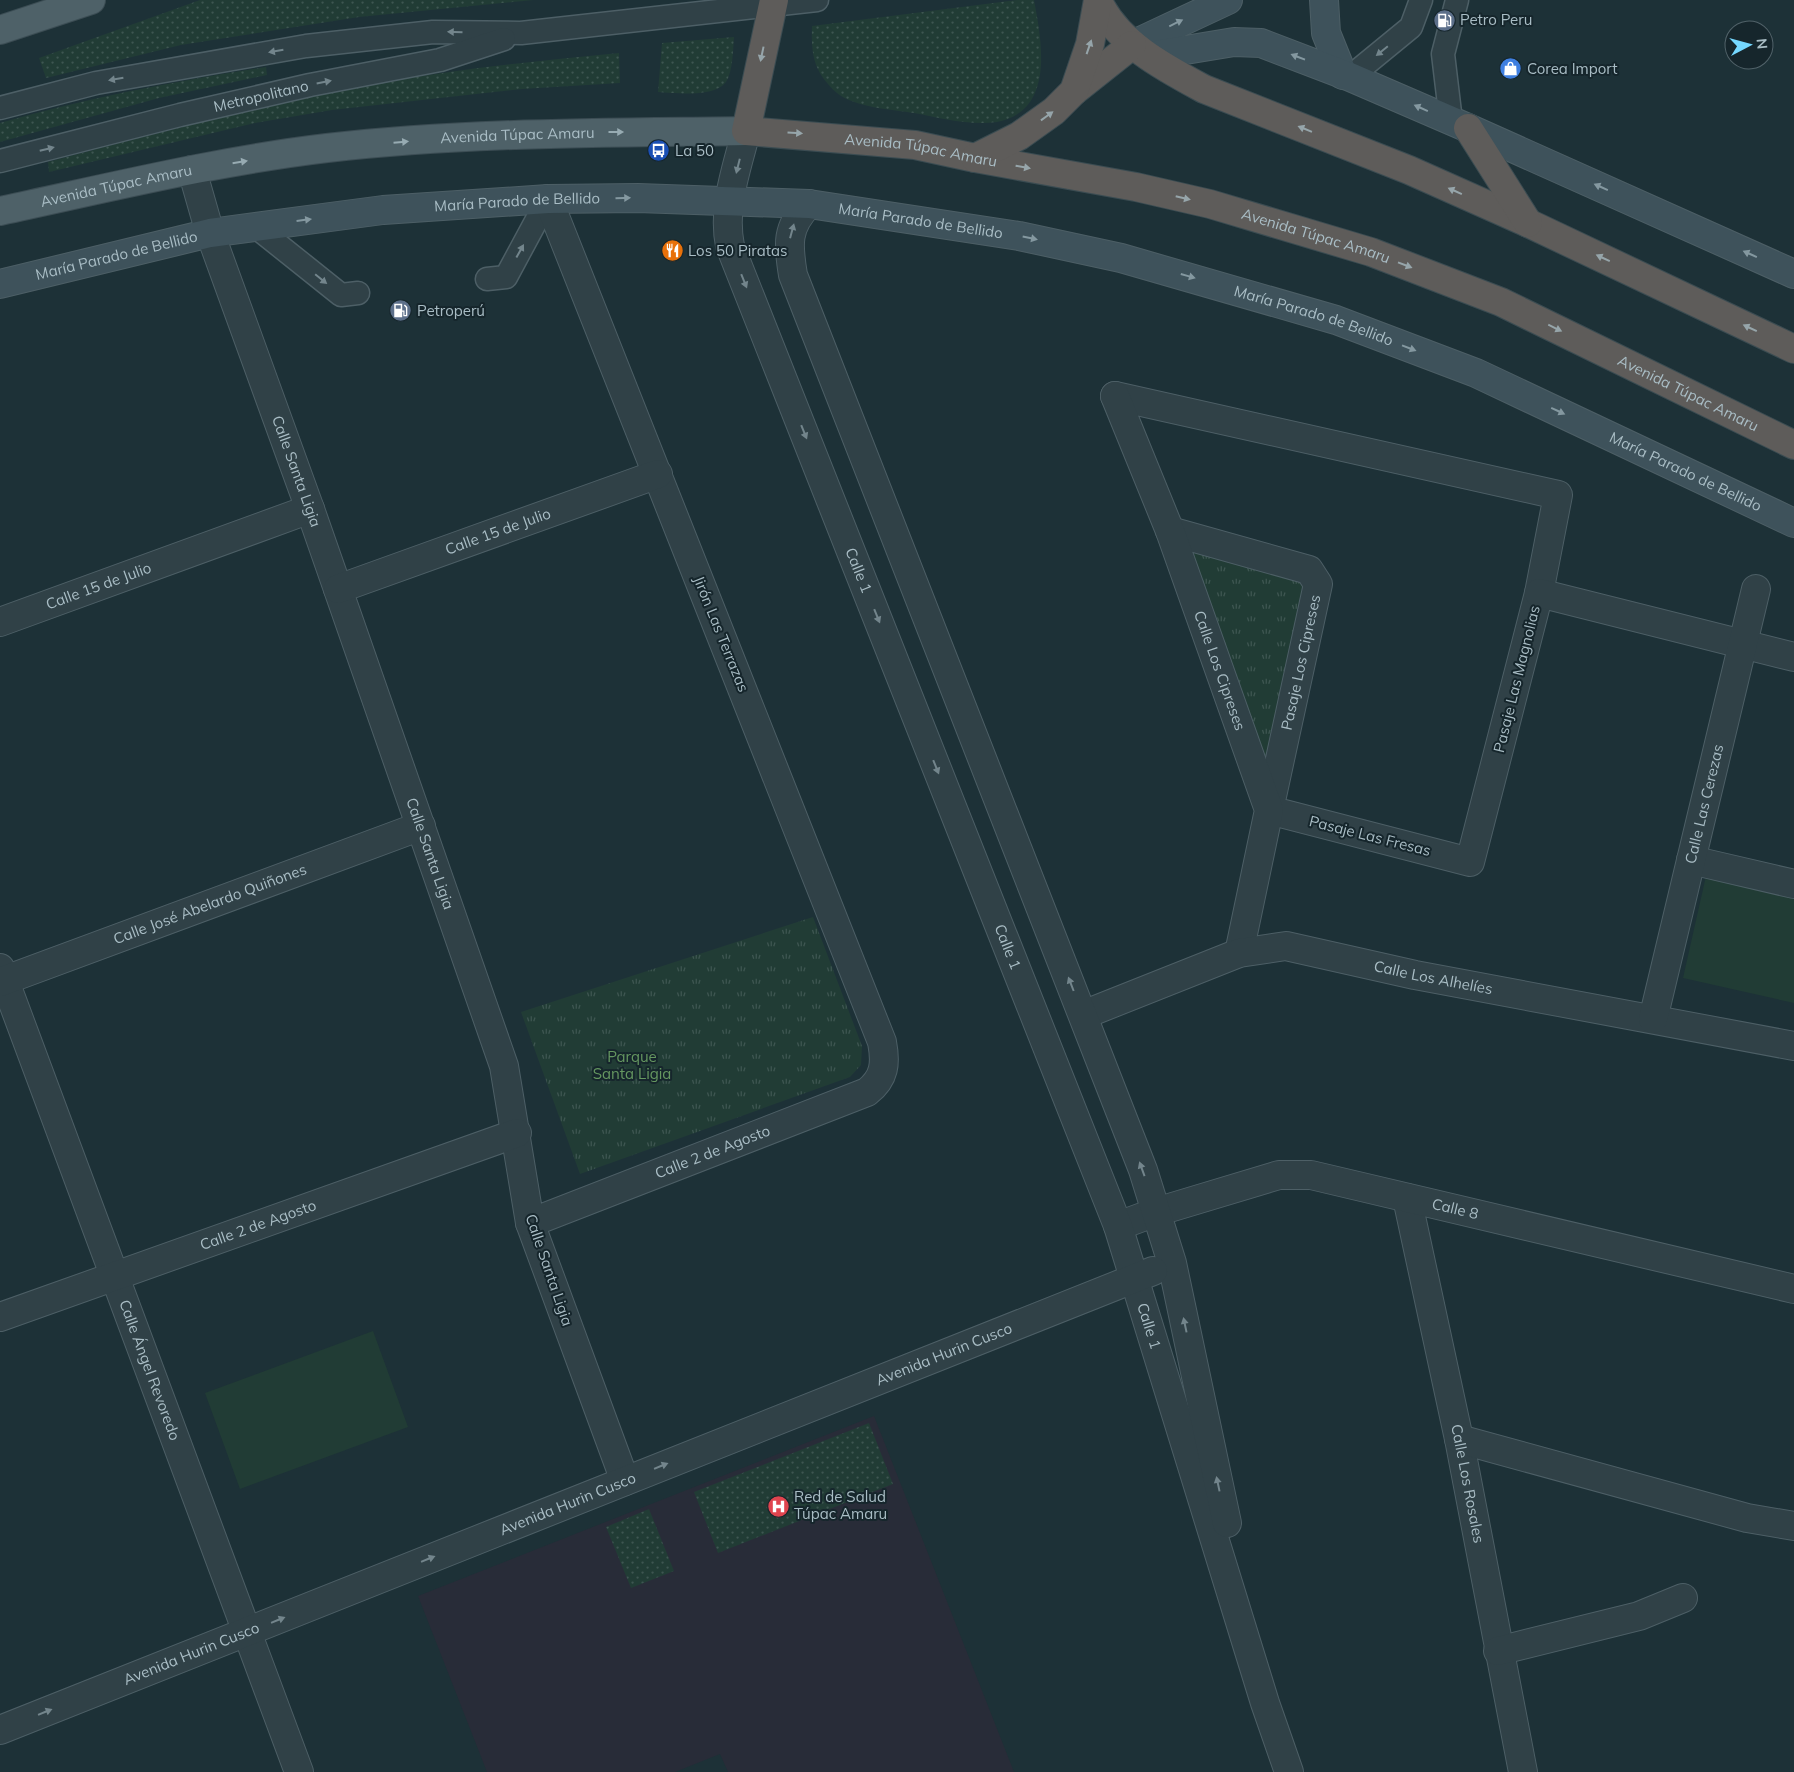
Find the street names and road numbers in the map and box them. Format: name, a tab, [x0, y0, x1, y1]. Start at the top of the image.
street label: Metropolitano	[212, 76, 310, 116]
street label: Avenida Túpac Amaru	[440, 123, 595, 147]
street label: Avenida Túpac Amaru	[844, 129, 999, 171]
street label: Avenida Túpac Amaru	[39, 160, 194, 211]
street label: María Parado de Bellido	[434, 188, 600, 216]
street label: María Parado de Bellido	[837, 199, 1004, 242]
street label: Avenida Túpac Amaru	[1239, 204, 1393, 267]
street label: María Parado de Bellido	[34, 226, 199, 284]
street label: María Parado de Bellido	[1232, 281, 1396, 350]
street label: Avenida Túpac Amaru	[1615, 351, 1762, 435]
street label: Calle Santa Ligia	[268, 413, 326, 529]
street label: María Parado de Bellido	[1607, 427, 1765, 515]
street label: Calle 15 de Julio	[443, 503, 553, 559]
street label: Calle 1	[841, 545, 876, 596]
street label: Calle 15 de Julio	[43, 558, 154, 613]
street label: Jirón Las Terrazas	[689, 573, 753, 695]
street label: Pasaje Los Cipreses	[1277, 593, 1324, 732]
street label: Pasaje Las Magnolias	[1489, 603, 1544, 754]
street label: Calle Los Cipreses	[1190, 608, 1250, 733]
street label: Calle Las Cerezas	[1680, 742, 1727, 866]
street label: Calle Santa Ligia	[402, 795, 459, 912]
street label: Pasaje Las Fresas	[1307, 811, 1433, 860]
street label: Calle José Abelardo Quiñones	[111, 859, 309, 948]
street label: Calle 1	[990, 921, 1025, 972]
street label: Calle Los Alhelíes	[1372, 956, 1494, 998]
street label: Calle 2 de Agosto	[652, 1121, 773, 1182]
street label: Calle 8	[1430, 1194, 1480, 1223]
street label: Calle 2 de Agosto	[197, 1195, 319, 1254]
street label: Calle Santa Ligia	[521, 1211, 577, 1328]
street label: Calle Ángel Revoredo	[115, 1297, 185, 1443]
street label: Calle 1	[1133, 1301, 1165, 1351]
street label: Avenida Hurin Cusco	[873, 1318, 1015, 1389]
street label: Calle Los Rosales	[1447, 1422, 1489, 1545]
street label: Avenida Hurin Cusco	[497, 1468, 638, 1539]
street label: Avenida Hurin Cusco	[120, 1618, 262, 1689]

